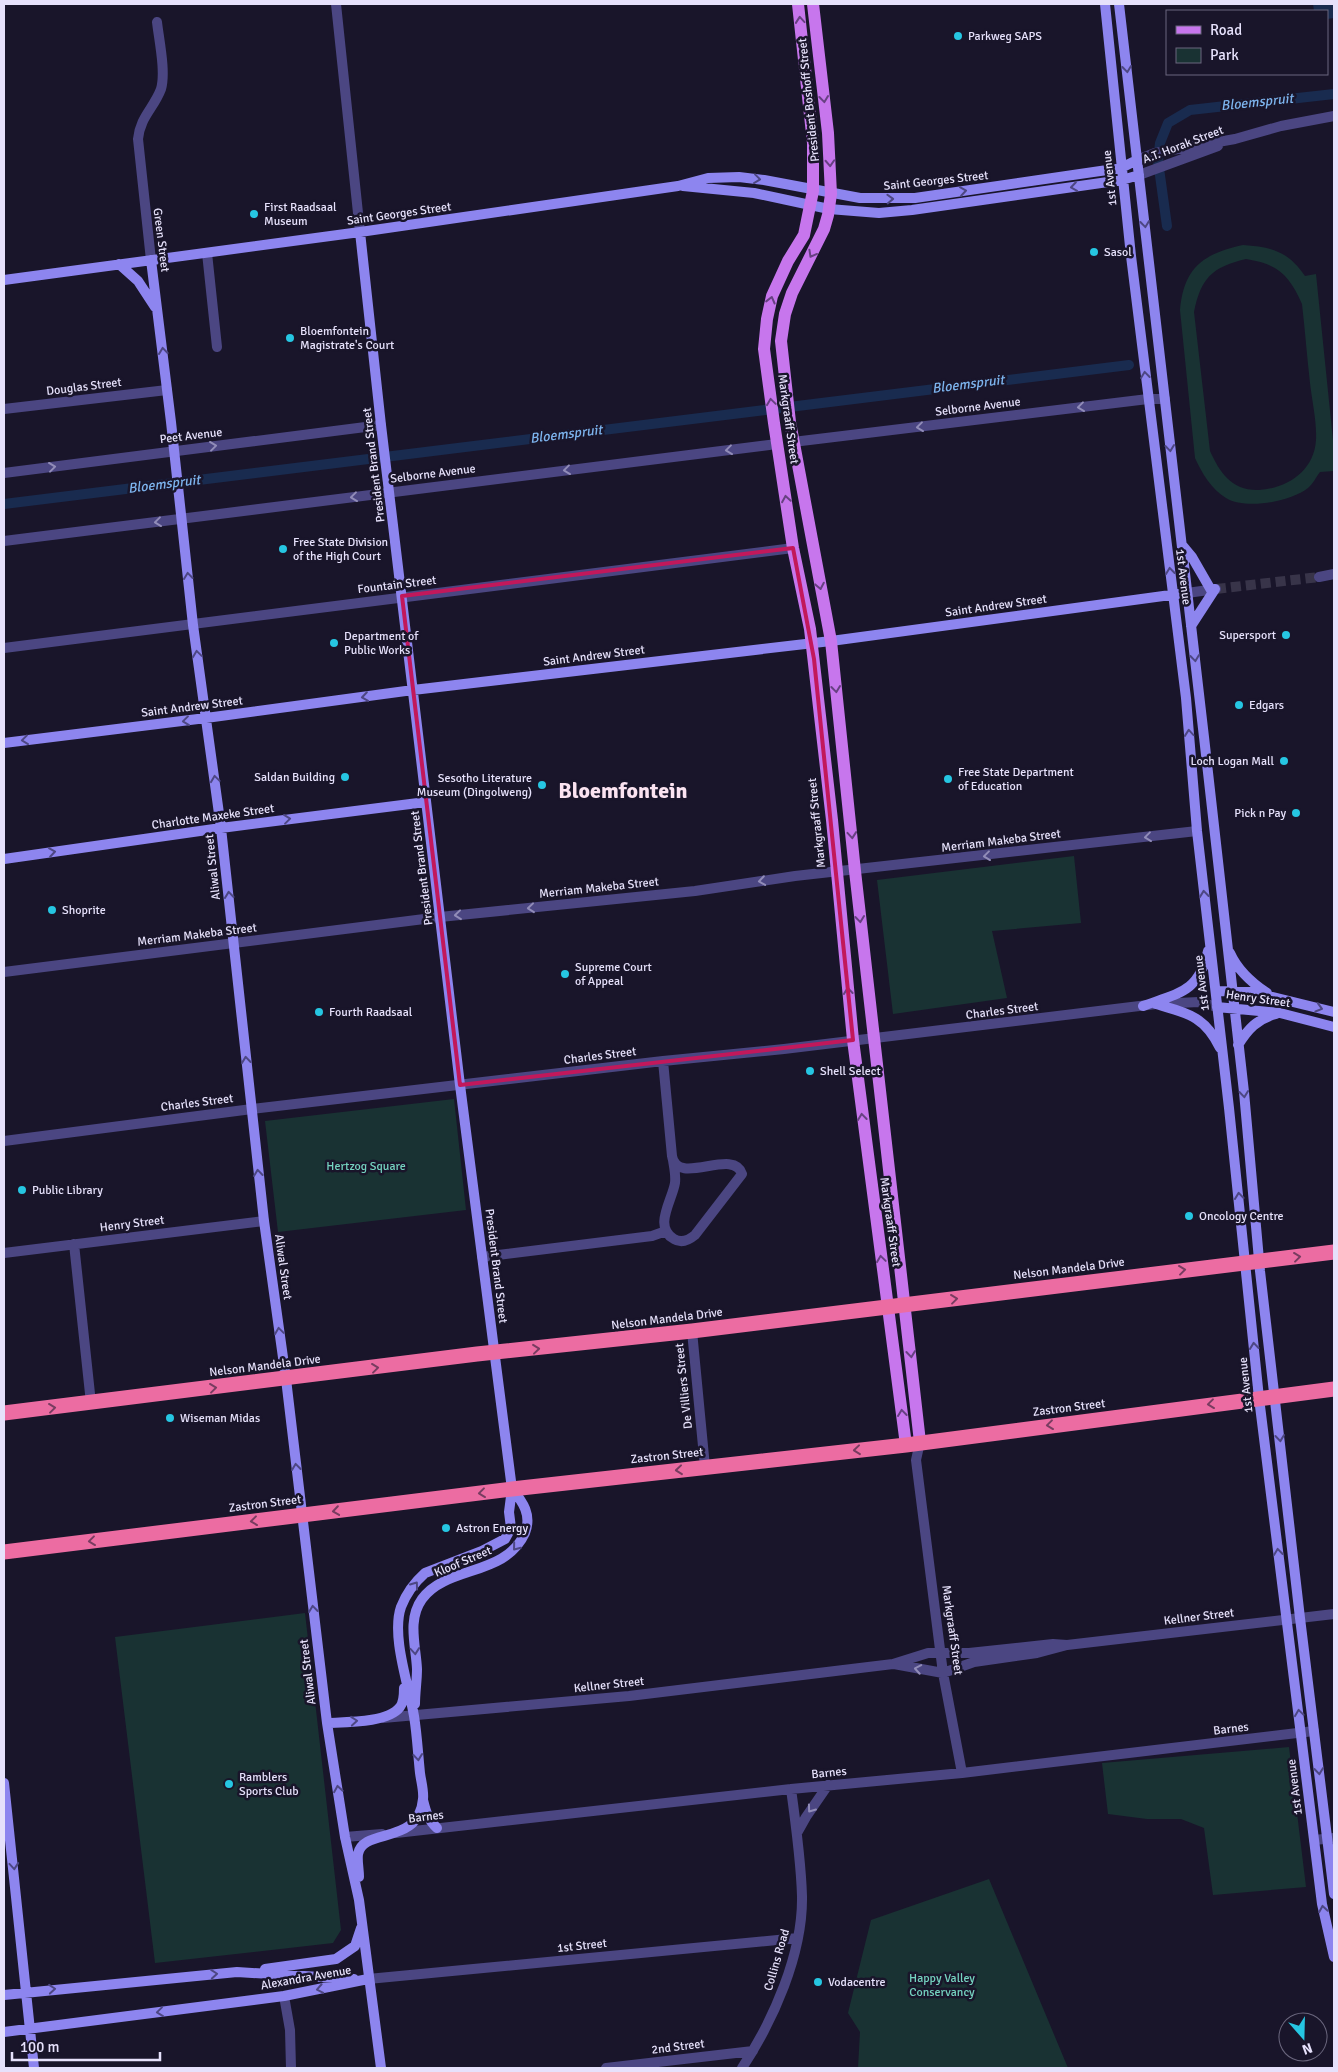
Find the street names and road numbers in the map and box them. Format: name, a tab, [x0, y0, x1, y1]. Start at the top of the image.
street label: President Boshoff Street	[795, 37, 823, 163]
street label: A.T. Horak Street	[1141, 123, 1225, 167]
street label: 1st Avenue	[1100, 149, 1120, 207]
street label: Saint Georges Street	[883, 168, 989, 194]
street label: Saint Georges Street	[346, 199, 452, 229]
street label: Green Street	[150, 207, 172, 273]
street label: Markgraaff Street	[774, 373, 802, 465]
street label: Douglas Street	[46, 375, 122, 399]
street label: Selborne Avenue	[934, 394, 1022, 420]
street label: President Brand Street	[360, 407, 388, 523]
street label: Peet Avenue	[159, 425, 223, 447]
street label: Selborne Avenue	[389, 461, 477, 487]
street label: 1st Avenue	[1172, 548, 1194, 606]
street label: Fountain Street	[357, 573, 437, 597]
street label: Saint Andrew Street	[944, 591, 1048, 621]
street label: Saint Andrew Street	[542, 642, 646, 670]
street label: Saint Andrew Street	[140, 693, 244, 721]
street label: Markgraaff Street	[805, 777, 829, 869]
street label: Charlotte Maxeke Street	[151, 801, 275, 833]
street label: President Brand Street	[408, 810, 436, 926]
street label: Merriam Makeba Street	[940, 826, 1062, 856]
street label: Aliwal Street	[202, 833, 224, 901]
street label: Merriam Makeba Street	[538, 874, 660, 902]
street label: Merriam Makeba Street	[136, 920, 258, 950]
street label: 1st Avenue	[1191, 954, 1213, 1012]
street label: Henry Street	[1225, 987, 1291, 1011]
street label: Charles Street	[965, 999, 1039, 1023]
street label: Charles Street	[563, 1044, 637, 1068]
street label: Charles Street	[160, 1091, 234, 1115]
street label: Markgraaff Street	[876, 1176, 904, 1268]
street label: President Brand Street	[482, 1208, 510, 1324]
street label: Henry Street	[99, 1213, 165, 1235]
street label: Aliwal Street	[271, 1233, 295, 1301]
street label: Nelson Mandela Drive	[1012, 1255, 1126, 1283]
street label: Nelson Mandela Drive	[610, 1305, 724, 1333]
street label: De Villiers Street	[672, 1342, 696, 1430]
street label: Nelson Mandela Drive	[208, 1352, 322, 1380]
street label: 1st Avenue	[1236, 1356, 1256, 1414]
street label: Zastron Street	[1032, 1396, 1106, 1420]
street label: Zastron Street	[630, 1445, 704, 1467]
street label: Zastron Street	[228, 1492, 302, 1516]
street label: Kloof Street	[432, 1543, 494, 1581]
street label: Markgraaff Street	[938, 1584, 966, 1676]
street label: Kellner Street	[1163, 1605, 1235, 1629]
street label: Aliwal Street	[297, 1638, 319, 1706]
street label: Kellner Street	[573, 1674, 645, 1696]
street label: Barnes	[1212, 1719, 1250, 1739]
street label: 1st Avenue	[1284, 1758, 1306, 1816]
street label: Barnes	[811, 1764, 847, 1782]
street label: Barnes	[407, 1807, 445, 1827]
street label: Collins Road	[761, 1927, 793, 1993]
street label: 1st Street	[556, 1936, 608, 1956]
street label: Alexandra Avenue	[260, 1963, 352, 1993]
street label: 2nd Street	[651, 2036, 705, 2058]

